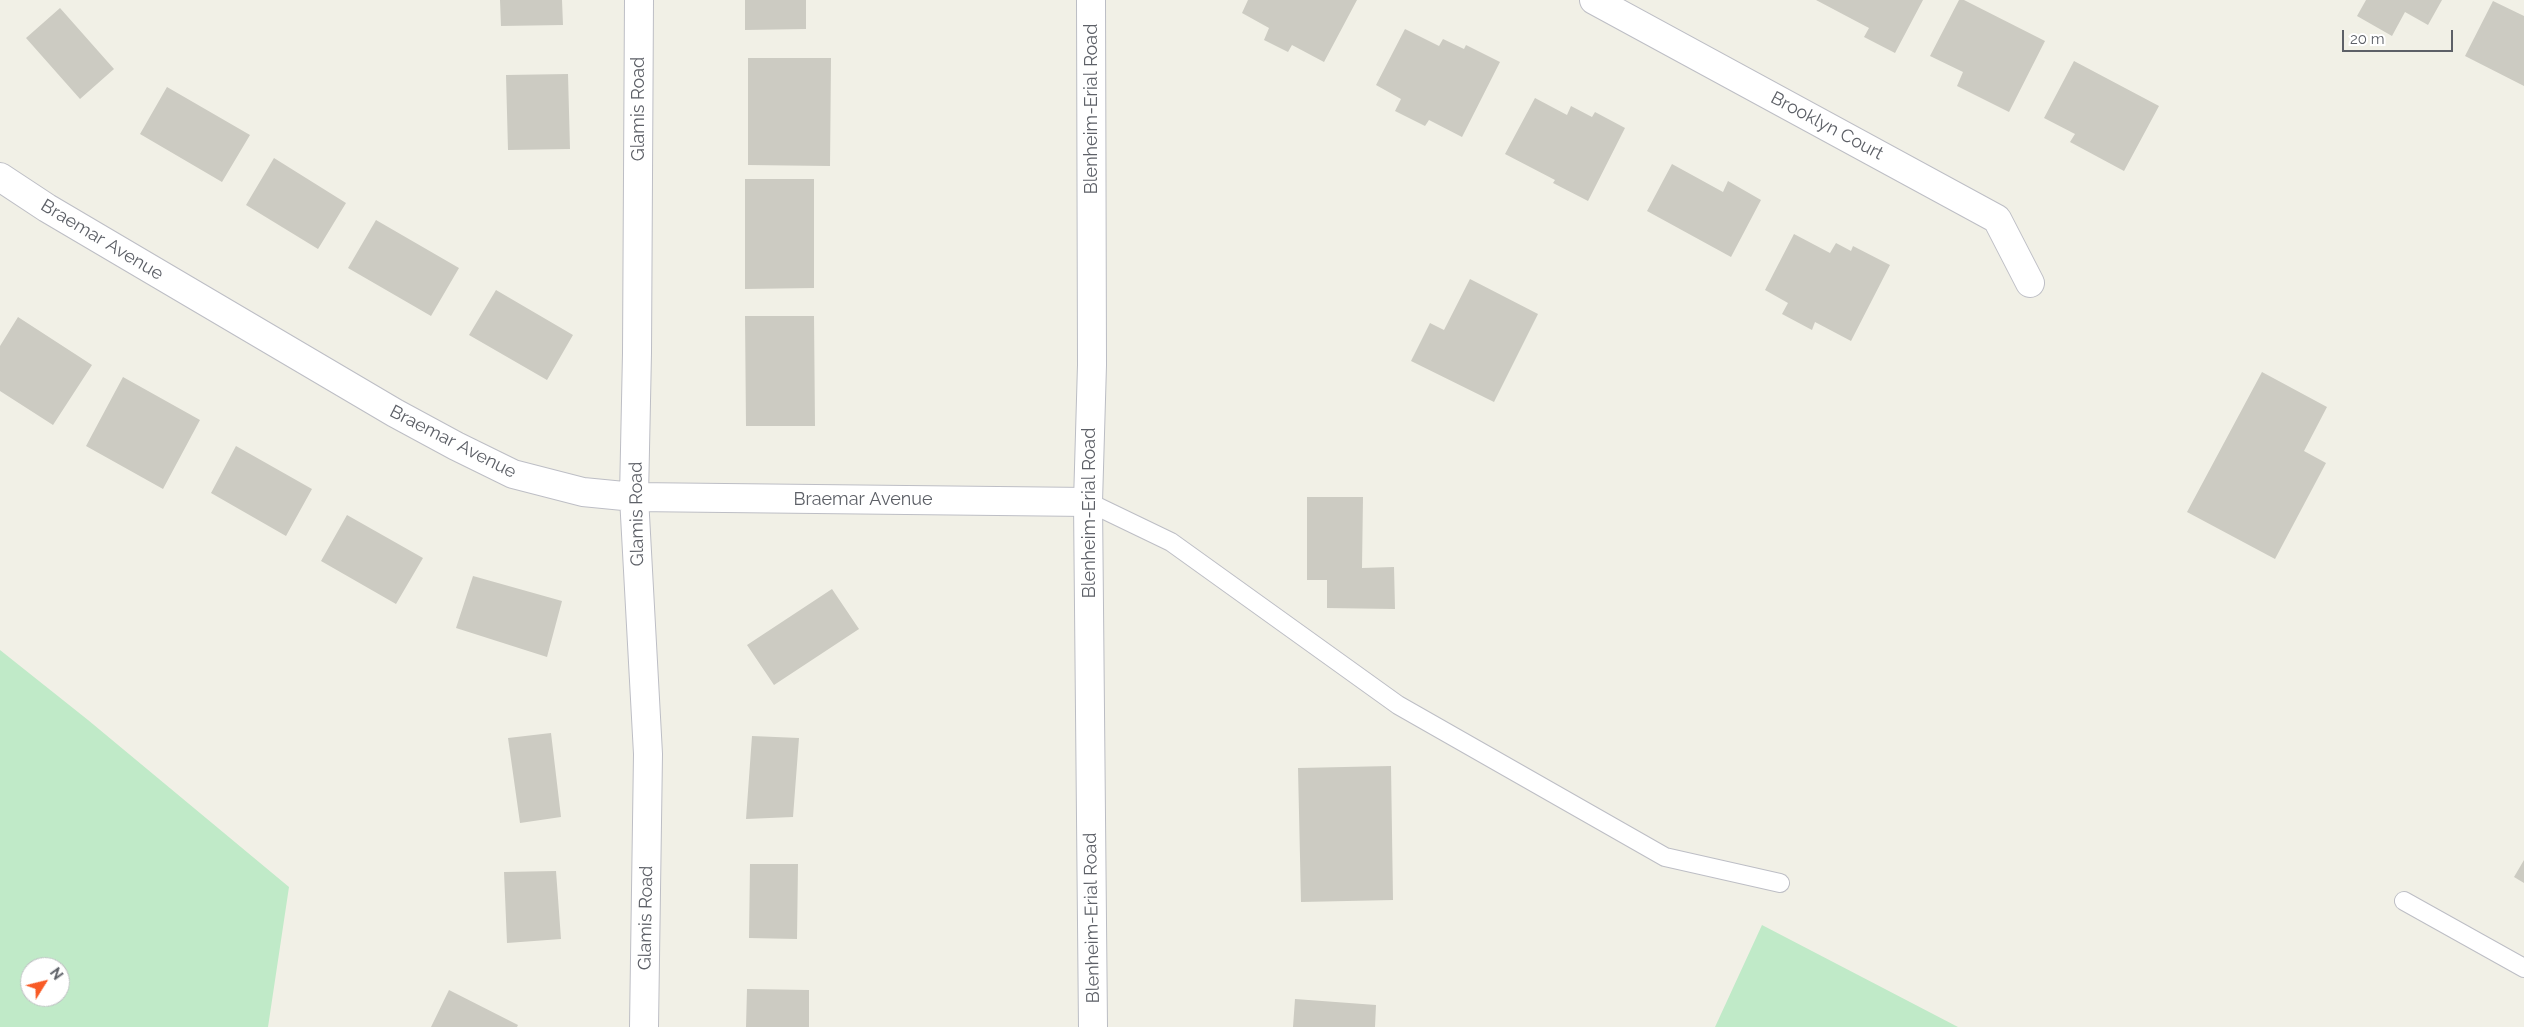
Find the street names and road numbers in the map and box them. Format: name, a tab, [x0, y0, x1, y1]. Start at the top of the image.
street label: Blenheim-Erial Road	[1081, 24, 1103, 194]
street label: Glamis Road	[628, 57, 650, 161]
street label: Brooklyn Court	[1767, 87, 1887, 165]
street label: Braemar Avenue	[37, 195, 167, 285]
street label: Braemar Avenue	[386, 401, 520, 483]
street label: Blenheim-Erial Road	[1079, 428, 1101, 598]
street label: Glamis Road	[625, 462, 649, 566]
street label: Braemar Avenue	[793, 489, 933, 511]
street label: Blenheim-Erial Road	[1080, 833, 1104, 1003]
street label: Glamis Road	[634, 866, 658, 970]

